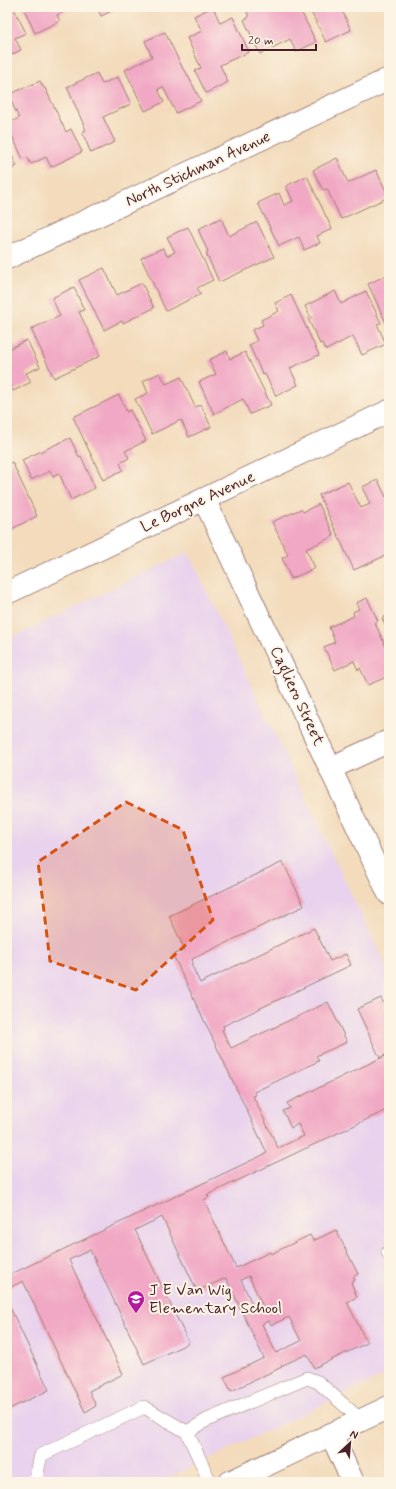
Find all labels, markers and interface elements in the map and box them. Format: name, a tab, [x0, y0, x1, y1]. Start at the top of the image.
scale bar	[242, 26, 316, 52]
text: 20 m	[248, 33, 274, 49]
street label: North Stichman Avenue	[122, 126, 274, 212]
street label: Le Borgne Avenue	[137, 466, 259, 538]
street label: Cagliero Street	[264, 643, 329, 750]
place label: J E Van Wig Elementary School	[149, 1280, 282, 1319]
school or university icon: J E Van Wig Elementary School	[126, 1289, 146, 1314]
north arrow	[330, 1423, 370, 1463]
text: N	[348, 1427, 360, 1443]

